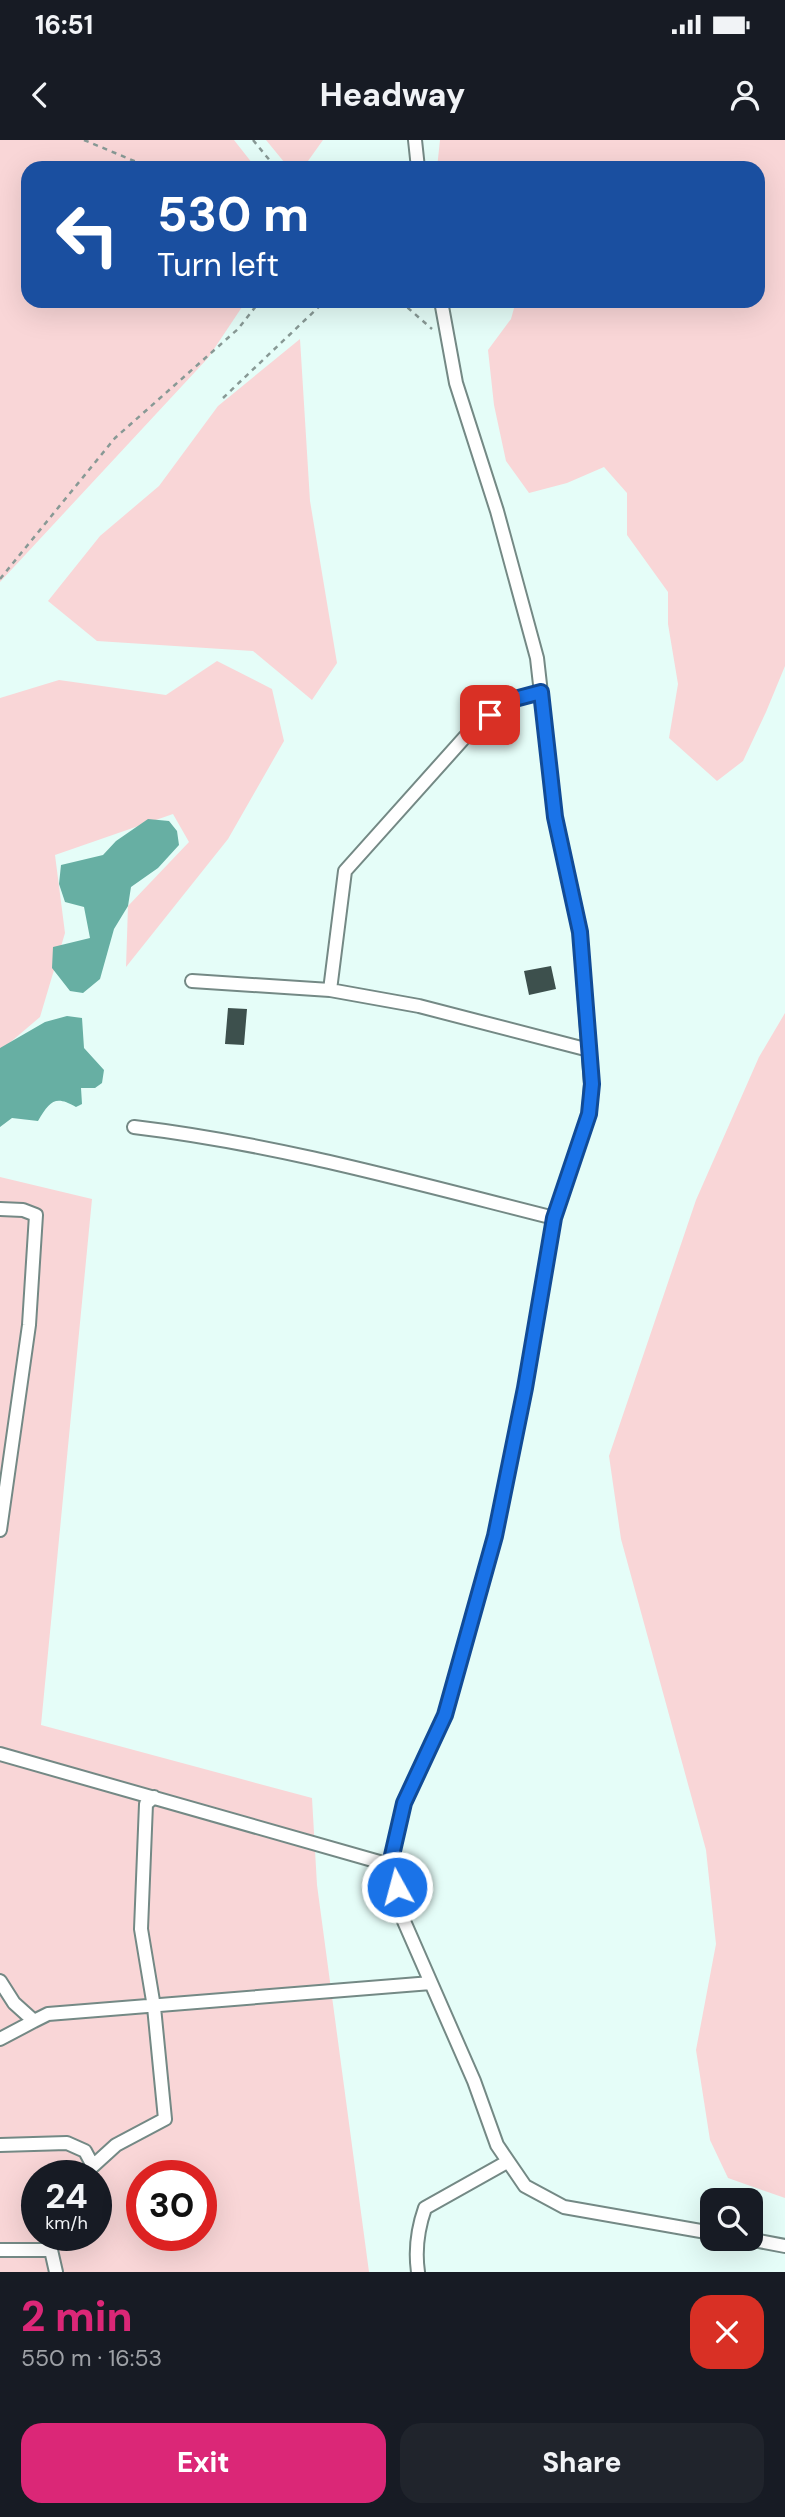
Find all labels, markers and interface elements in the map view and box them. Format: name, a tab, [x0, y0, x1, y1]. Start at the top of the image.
text: 16:51	[35, 8, 93, 42]
text: Headway	[320, 74, 465, 116]
icon: back	[21, 76, 59, 114]
icon: person	[726, 76, 764, 114]
text: 530 m	[157, 182, 309, 246]
icon: left	[42, 189, 133, 280]
text: Turn left	[157, 244, 279, 286]
pin	[460, 685, 520, 745]
icon: arrive	[471, 696, 509, 734]
position arrow	[360, 1850, 434, 1924]
speed limit sign: 30	[126, 2160, 217, 2251]
text: 24	[45, 2173, 88, 2219]
map controls	[700, 2188, 763, 2251]
button: search	[700, 2188, 763, 2251]
text: km/h	[45, 2211, 88, 2235]
text: 2 min	[21, 2289, 132, 2344]
button: close	[690, 2295, 764, 2369]
text: 550 m · 16:53	[21, 2343, 162, 2373]
button: Exit	[21, 2423, 386, 2503]
button: Share	[400, 2423, 764, 2503]

